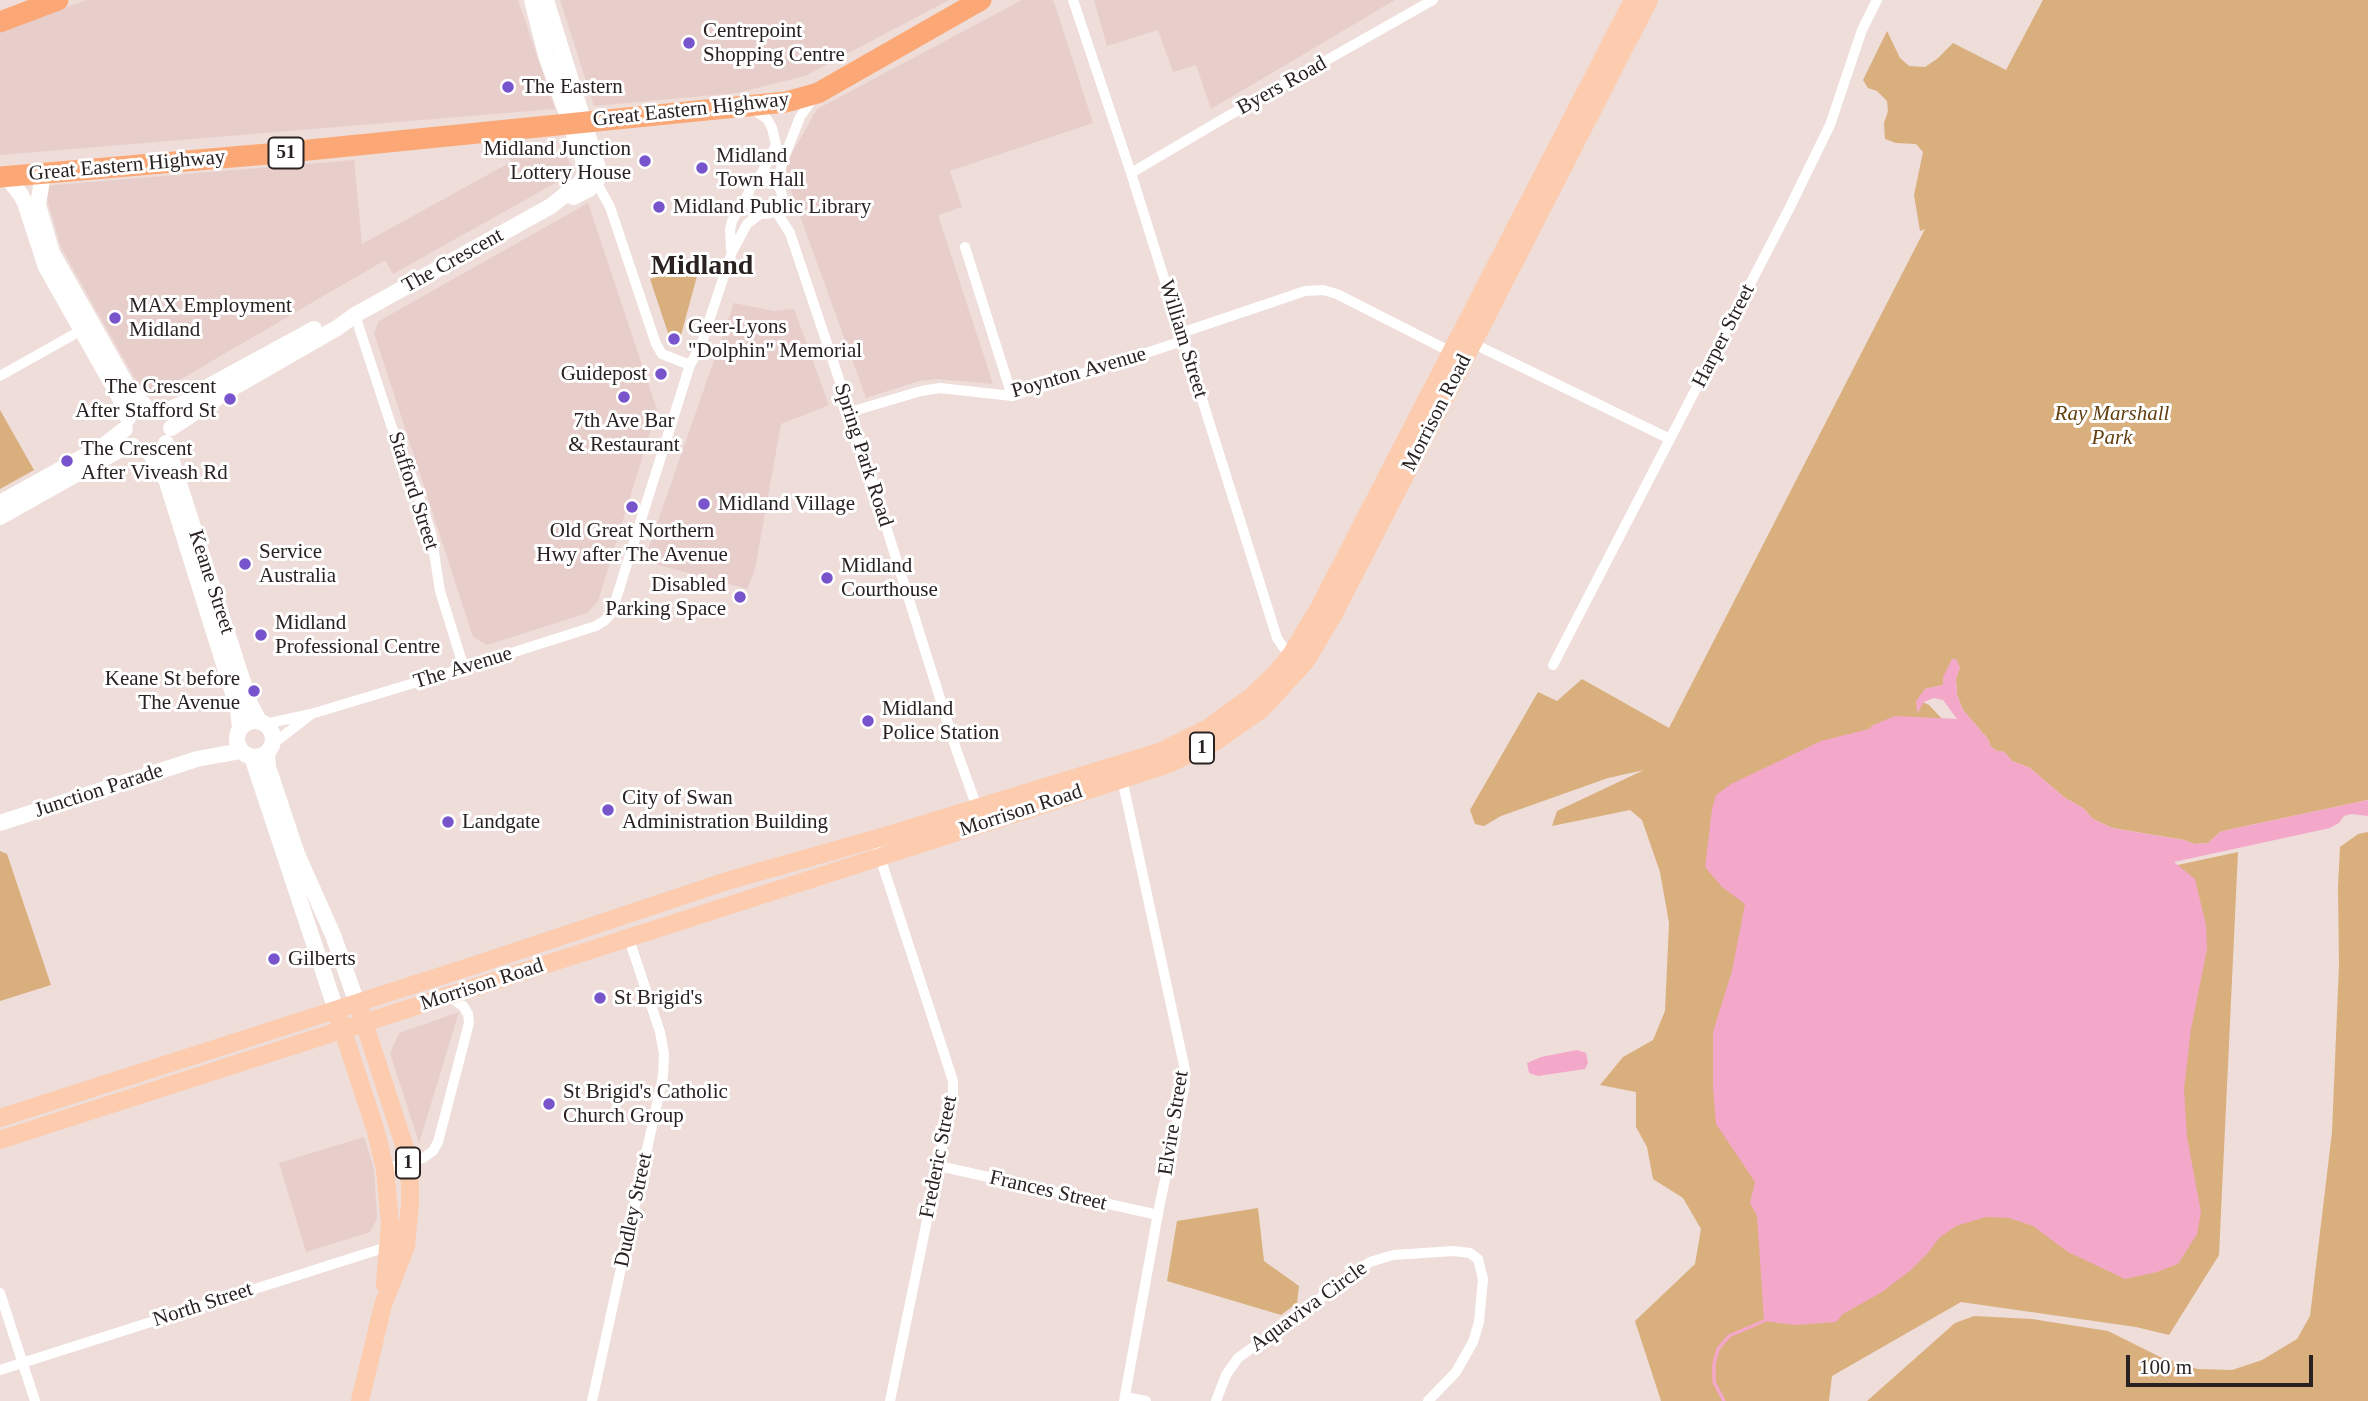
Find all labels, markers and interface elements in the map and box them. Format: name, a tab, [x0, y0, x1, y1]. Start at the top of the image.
place label: Centrepoint Shopping Centre	[703, 18, 845, 68]
marker: Centrepoint Shopping Centre	[681, 35, 697, 51]
street label: Byers Road	[1233, 51, 1331, 121]
place label: The Eastern	[522, 74, 623, 100]
marker: The Eastern	[500, 79, 516, 95]
street label: Great Eastern Highway	[592, 87, 790, 133]
place label: Midland Junction Lottery House	[483, 136, 631, 186]
road number: 51	[268, 138, 304, 168]
place label: Midland Town Hall	[716, 143, 805, 193]
street label: Great Eastern Highway	[28, 145, 226, 187]
marker: Midland Junction Lottery House	[637, 153, 653, 169]
marker: Midland Town Hall	[694, 160, 710, 176]
place label: Midland Public Library	[673, 194, 871, 220]
marker: Midland Public Library	[651, 199, 667, 215]
street label: The Crescent	[398, 223, 508, 299]
district label: Midland	[651, 250, 753, 284]
street label: William Street	[1153, 277, 1213, 401]
street label: Harper Street	[1687, 280, 1761, 392]
place label: MAX Employment Midland	[129, 293, 292, 343]
marker: MAX Employment Midland	[107, 310, 123, 326]
place label: Geer-Lyons "Dolphin" Memorial	[688, 314, 862, 364]
marker: Geer-Lyons "Dolphin" Memorial	[666, 331, 682, 347]
street label: Poynton Avenue	[1009, 342, 1149, 404]
street label: Morrison Road	[1397, 350, 1477, 476]
place label: Guidepost	[561, 361, 647, 387]
marker: Guidepost	[653, 366, 669, 382]
place label: The Crescent After Stafford St	[75, 374, 216, 424]
street label: Spring Park Road	[828, 380, 898, 530]
marker: 7th Ave Bar & Restaurant	[616, 389, 632, 405]
marker: The Crescent After Stafford St	[222, 391, 238, 407]
park label: Ray Marshall Park	[2055, 401, 2169, 451]
place label: 7th Ave Bar & Restaurant	[568, 408, 680, 458]
street label: Stafford Street	[382, 429, 444, 553]
place label: The Crescent After Viveash Rd	[81, 436, 228, 486]
marker: The Crescent After Viveash Rd	[59, 453, 75, 469]
place label: Midland Village	[718, 491, 855, 517]
marker: Midland Village	[696, 496, 712, 512]
marker: Old Great Northern Hwy after The Avenue	[624, 499, 640, 515]
place label: Old Great Northern Hwy after The Avenue	[536, 518, 728, 568]
street label: Keane Street	[182, 527, 240, 637]
place label: Service Australia	[259, 539, 336, 589]
place label: Midland Courthouse	[841, 553, 938, 603]
marker: Service Australia	[237, 556, 253, 572]
marker: Midland Courthouse	[819, 570, 835, 586]
place label: Disabled Parking Space	[605, 572, 726, 622]
marker: Disabled Parking Space	[732, 589, 748, 605]
place label: Midland Professional Centre	[275, 610, 440, 660]
marker: Midland Professional Centre	[253, 627, 269, 643]
street label: The Avenue	[411, 641, 515, 695]
place label: Keane St before The Avenue	[105, 666, 240, 716]
marker: Keane St before The Avenue	[246, 683, 262, 699]
place label: Midland Police Station	[882, 696, 999, 746]
marker: Midland Police Station	[860, 713, 876, 729]
road number: 1	[1190, 733, 1214, 764]
street label: Junction Parade	[32, 758, 166, 824]
street label: Morrison Road	[956, 779, 1086, 843]
place label: City of Swan Administration Building	[622, 785, 828, 835]
marker: City of Swan Administration Building	[600, 802, 616, 818]
place label: Landgate	[462, 809, 540, 835]
marker: Landgate	[440, 814, 456, 830]
place label: Gilberts	[288, 946, 356, 972]
marker: Gilberts	[266, 951, 282, 967]
street label: Morrison Road	[417, 953, 547, 1017]
place label: St Brigid's	[614, 985, 702, 1011]
marker: St Brigid's	[592, 990, 608, 1006]
street label: Elvire Street	[1153, 1069, 1195, 1177]
place label: St Brigid's Catholic Church Group	[563, 1079, 728, 1129]
street label: Frederic Street	[915, 1094, 963, 1220]
marker: St Brigid's Catholic Church Group	[541, 1096, 557, 1112]
road number: 1	[396, 1148, 420, 1178]
street label: Dudley Street	[610, 1151, 658, 1269]
street label: Frances Street	[987, 1165, 1109, 1217]
street label: Aquaviva Circle	[1246, 1256, 1372, 1358]
street label: North Street	[150, 1277, 256, 1333]
scale bar	[2130, 1342, 2317, 1386]
text: 100 m	[2139, 1355, 2192, 1379]

